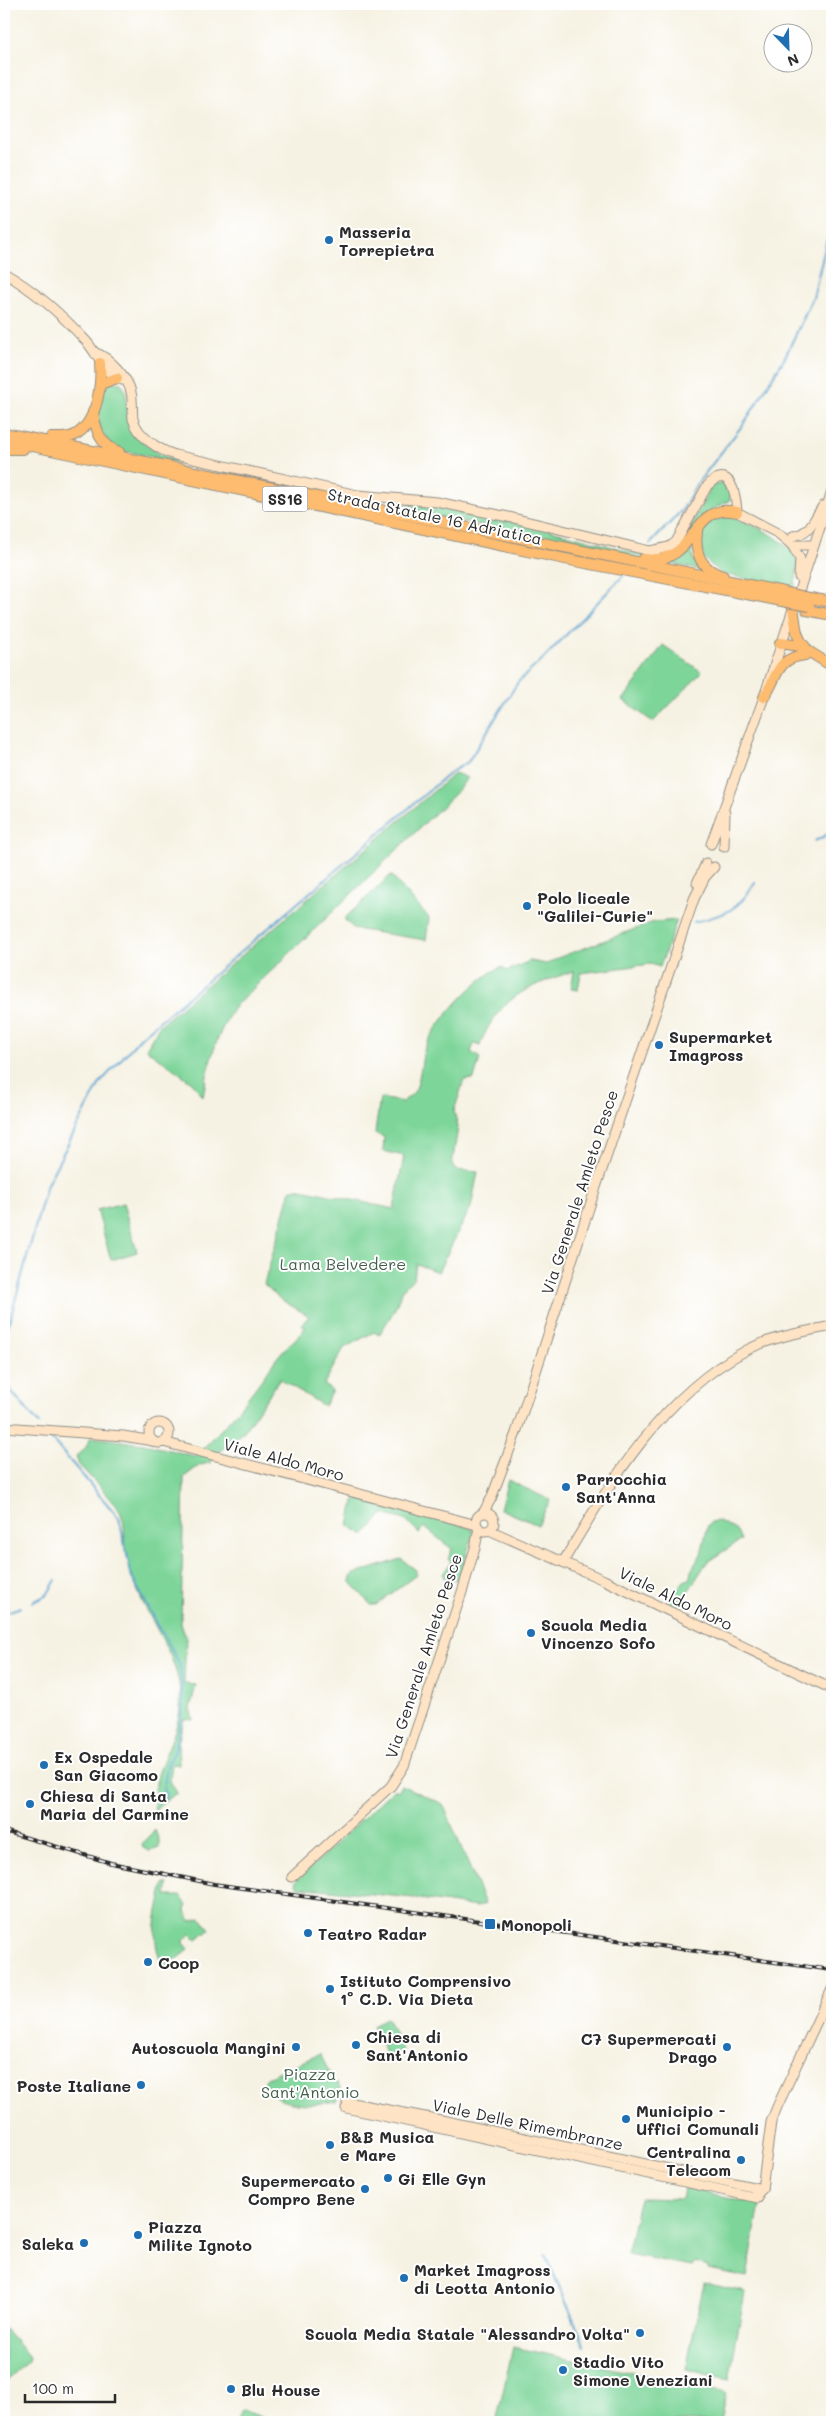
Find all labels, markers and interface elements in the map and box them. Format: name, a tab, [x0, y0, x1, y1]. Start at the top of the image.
north arrow	[764, 22, 814, 72]
text: N	[785, 50, 802, 71]
place label: Masseria Torrepietra	[339, 221, 435, 260]
marker: Masseria Torrepietra	[323, 234, 335, 246]
street label: Strada Statale 16 Adriatica	[326, 483, 544, 549]
road number: SS16	[262, 486, 308, 512]
place label: Polo liceale "Galilei-Curie"	[537, 887, 653, 926]
marker: Polo liceale "Galilei-Curie"	[521, 900, 533, 912]
place label: Supermarket Imagross	[669, 1026, 772, 1065]
marker: Supermarket Imagross	[653, 1039, 665, 1051]
street label: Via Generale Amleto Pesce	[536, 1087, 622, 1297]
park label: Lama Belvedere	[280, 1253, 406, 1274]
street label: Viale Aldo Moro	[221, 1433, 347, 1485]
place label: Parrocchia Sant'Anna	[576, 1468, 667, 1507]
marker: Parrocchia Sant'Anna	[560, 1481, 572, 1493]
street label: Via Generale Amleto Pesce	[380, 1551, 466, 1761]
street label: Viale Aldo Moro	[616, 1561, 736, 1635]
place label: Scuola Media Vincenzo Sofo	[541, 1614, 656, 1653]
marker: Scuola Media Vincenzo Sofo	[525, 1627, 537, 1639]
place label: Ex Ospedale San Giacomo	[54, 1746, 158, 1785]
marker: Ex Ospedale San Giacomo	[38, 1759, 50, 1771]
place label: Chiesa di Santa Maria del Carmine	[40, 1785, 189, 1824]
marker: Chiesa di Santa Maria del Carmine	[24, 1798, 36, 1810]
place label: Monopoli	[501, 1914, 572, 1935]
marker: Monopoli	[483, 1917, 497, 1931]
place label: Teatro Radar	[318, 1923, 427, 1944]
marker: Teatro Radar	[302, 1927, 314, 1939]
place label: Coop	[158, 1952, 199, 1973]
marker: Coop	[142, 1956, 154, 1968]
place label: Istituto Comprensivo 1° C.D. Via Dieta	[340, 1970, 511, 2009]
marker: Istituto Comprensivo 1° C.D. Via Dieta	[324, 1983, 336, 1995]
place label: Chiesa di Sant'Antonio	[366, 2026, 468, 2065]
place label: C7 Supermercati Drago	[581, 2028, 717, 2067]
place label: Autoscuola Mangini	[131, 2037, 286, 2058]
marker: Chiesa di Sant'Antonio	[350, 2039, 362, 2051]
marker: Autoscuola Mangini	[290, 2041, 302, 2053]
marker: C7 Supermercati Drago	[721, 2041, 733, 2053]
park label: Piazza Sant'Antonio	[261, 2063, 359, 2102]
place label: Poste Italiane	[17, 2075, 131, 2096]
marker: Poste Italiane	[135, 2079, 147, 2091]
street label: Viale Delle Rimembranze	[431, 2094, 625, 2154]
place label: Municipio - Uffici Comunali	[636, 2100, 759, 2139]
marker: Municipio - Uffici Comunali	[620, 2113, 632, 2125]
place label: B&B Musica e Mare	[340, 2126, 434, 2165]
marker: B&B Musica e Mare	[324, 2139, 336, 2151]
place label: Centralina Telecom	[646, 2141, 731, 2180]
marker: Centralina Telecom	[735, 2154, 747, 2166]
place label: Gi Elle Gyn	[398, 2168, 486, 2189]
place label: Supermercato Compro Bene	[241, 2170, 355, 2209]
marker: Gi Elle Gyn	[382, 2172, 394, 2184]
marker: Supermercato Compro Bene	[359, 2183, 371, 2195]
place label: Piazza Milite Ignoto	[148, 2216, 252, 2255]
marker: Piazza Milite Ignoto	[132, 2229, 144, 2241]
place label: Saleka	[22, 2233, 74, 2254]
marker: Saleka	[78, 2237, 90, 2249]
place label: Market Imagross di Leotta Antonio	[414, 2259, 555, 2298]
marker: Market Imagross di Leotta Antonio	[398, 2272, 410, 2284]
place label: Scuola Media Statale "Alessandro Volta"	[305, 2323, 630, 2344]
marker: Scuola Media Statale "Alessandro Volta"	[634, 2327, 646, 2339]
place label: Stadio Vito Simone Veneziani	[573, 2351, 713, 2390]
marker: Stadio Vito Simone Veneziani	[557, 2364, 569, 2376]
scale bar	[25, 2371, 115, 2403]
text: 100 m	[32, 2378, 74, 2398]
place label: Blu House	[241, 2379, 320, 2400]
marker: Blu House	[225, 2383, 237, 2395]

